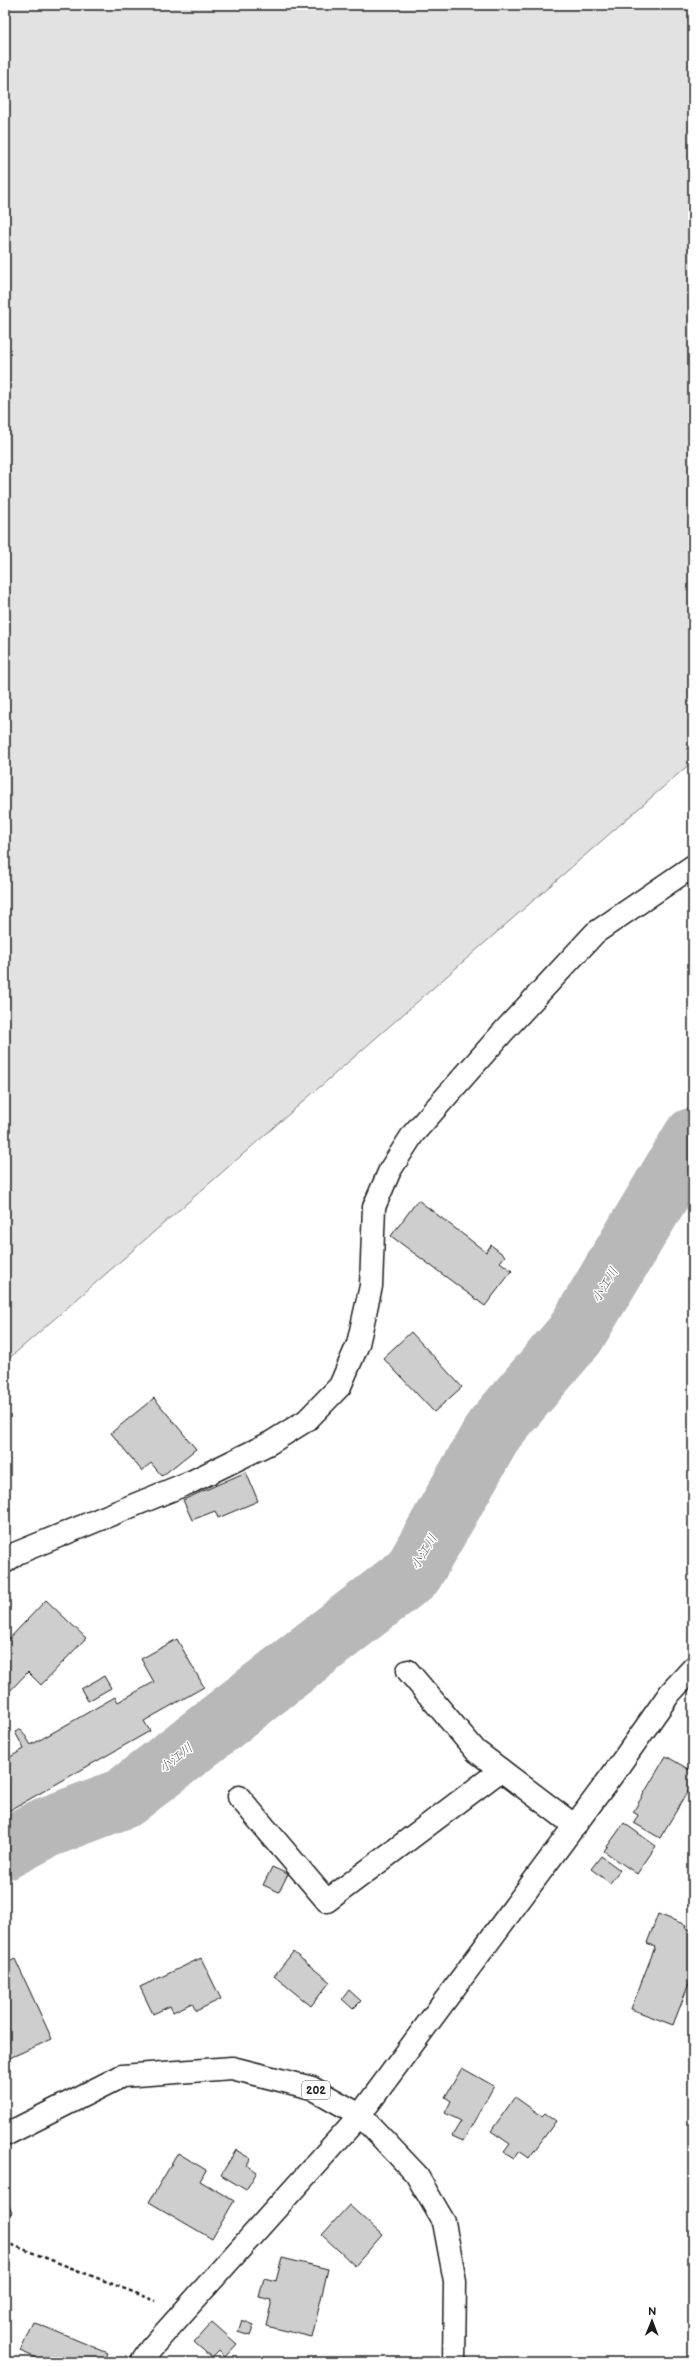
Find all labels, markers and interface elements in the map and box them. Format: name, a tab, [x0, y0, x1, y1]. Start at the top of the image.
water label: 小江川	[588, 1264, 622, 1306]
water label: 小江川	[407, 1531, 441, 1573]
water label: 小江川	[156, 1740, 196, 1776]
road number: 202	[302, 2081, 330, 2099]
north arrow	[632, 2301, 672, 2341]
text: N	[648, 2305, 656, 2318]

